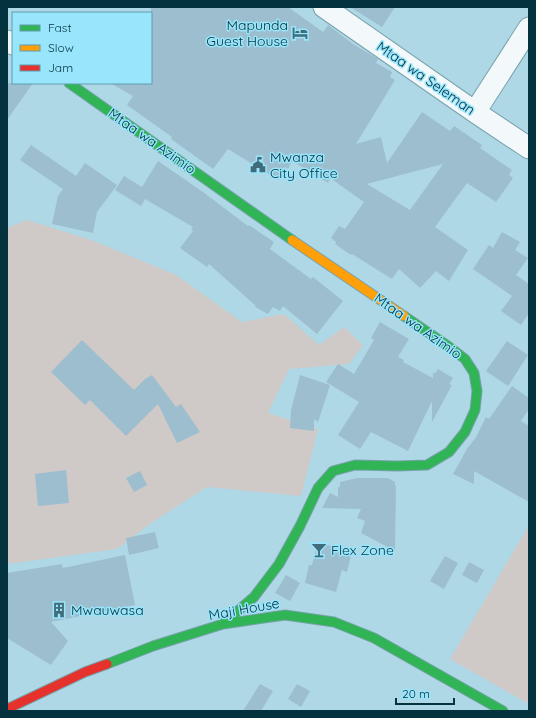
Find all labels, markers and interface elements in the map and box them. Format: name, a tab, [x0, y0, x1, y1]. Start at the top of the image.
legend	[12, 12, 152, 84]
place label: Mapunda Guest House	[206, 16, 288, 50]
text: Fast	[48, 20, 72, 35]
hotel icon: Mapunda Guest House	[291, 24, 309, 42]
street label: Mtaa wa Seleman	[373, 37, 479, 119]
text: Slow	[48, 40, 74, 55]
text: Jam	[48, 60, 73, 75]
street label: Mtaa wa Azimio	[105, 104, 199, 178]
place label: Mwanza City Office	[270, 148, 338, 182]
public building icon: Mwanza City Office	[249, 156, 267, 174]
street label: Mtaa wa Azimio	[371, 289, 465, 363]
bar icon: Flex Zone	[310, 541, 328, 559]
place label: Flex Zone	[331, 541, 394, 559]
street label: Maji House	[207, 594, 281, 624]
building icon: Mwauwasa	[50, 601, 68, 619]
place label: Mwauwasa	[71, 601, 144, 619]
scale bar	[396, 680, 454, 706]
text: 20 m	[402, 686, 430, 701]

